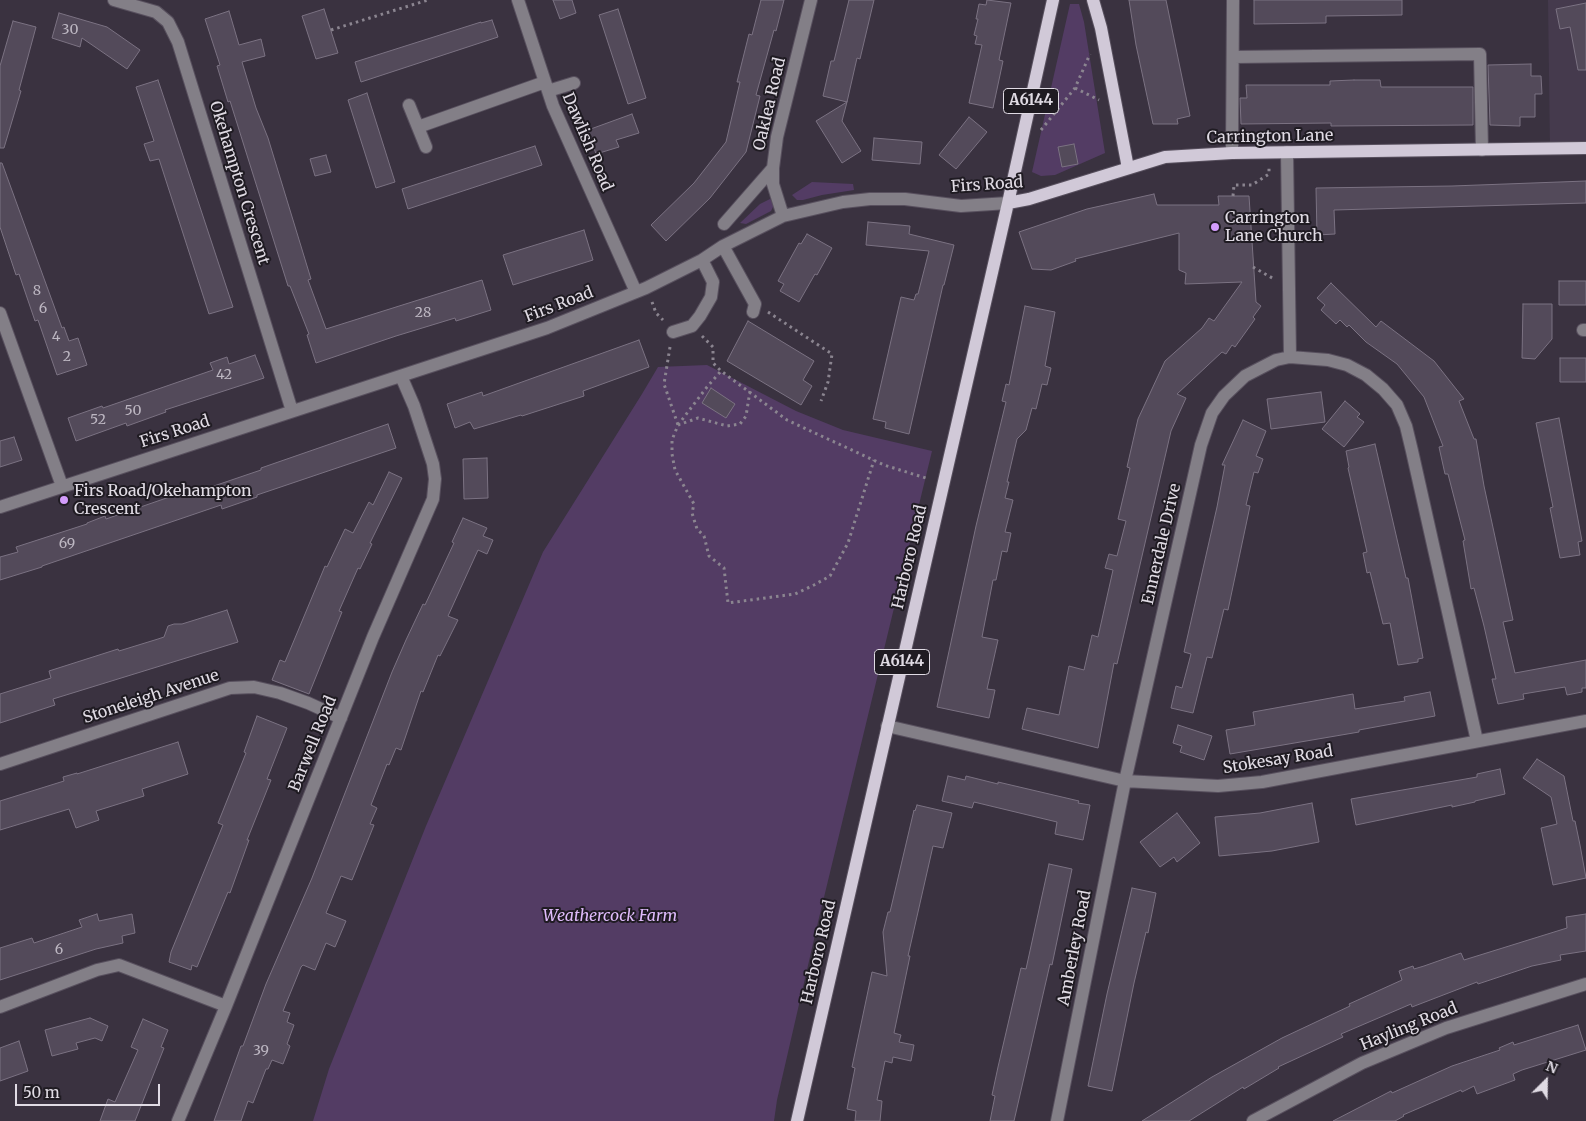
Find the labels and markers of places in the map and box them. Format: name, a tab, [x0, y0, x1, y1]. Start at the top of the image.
place label: Carrington Lane Church	[1225, 208, 1322, 246]
marker: Carrington Lane Church	[1209, 221, 1221, 233]
place label: Firs Road/Okehampton Crescent	[74, 481, 252, 519]
marker: Firs Road/Okehampton Crescent	[58, 494, 70, 506]

